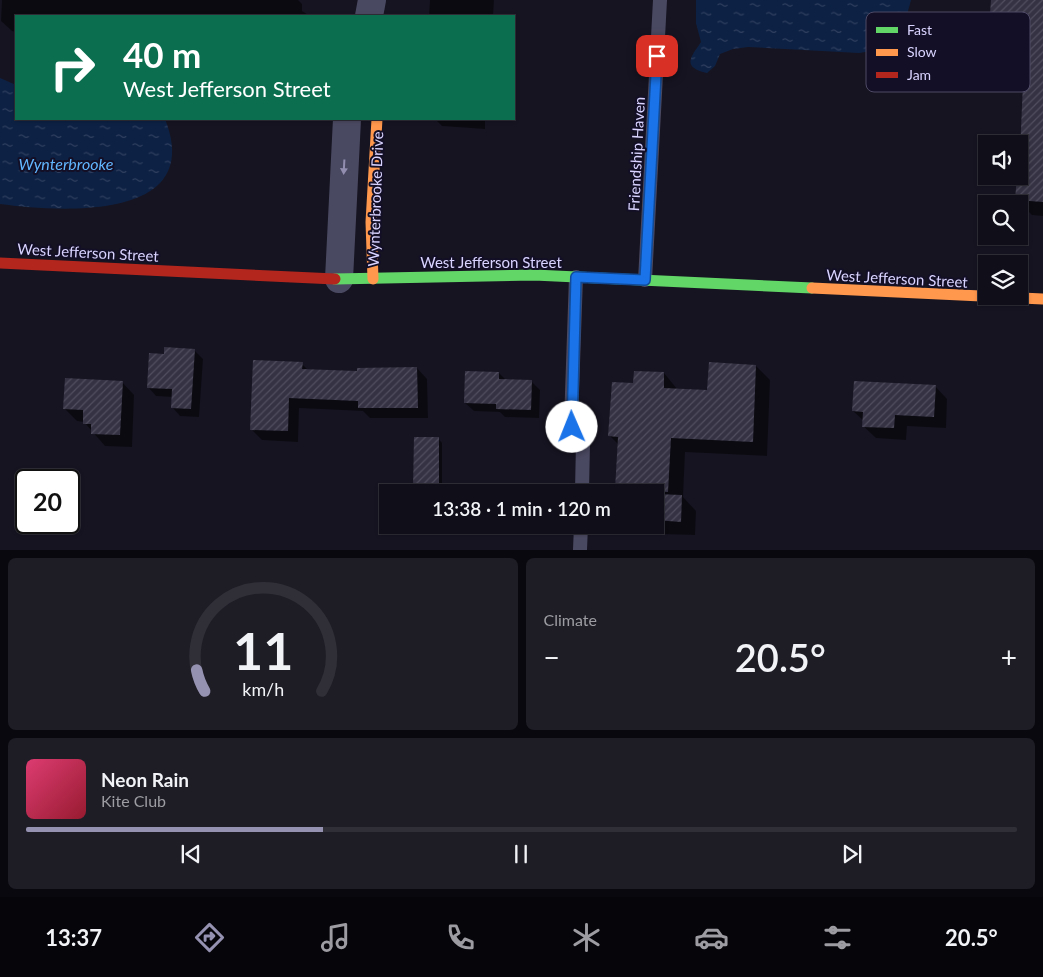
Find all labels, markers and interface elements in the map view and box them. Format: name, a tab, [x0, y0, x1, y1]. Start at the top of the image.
legend	[866, 12, 1030, 92]
text: Fast	[907, 21, 932, 38]
text: 40 m	[123, 33, 201, 75]
icon: right	[40, 35, 105, 100]
pin	[636, 35, 678, 77]
icon: arrive	[643, 42, 671, 70]
text: Slow	[907, 43, 937, 60]
text: Jam	[907, 66, 931, 83]
text: West Jefferson Street	[123, 75, 331, 102]
street label: Friendship Haven	[624, 96, 648, 212]
street label: Wynterbrooke Drive	[364, 131, 386, 267]
map controls	[978, 135, 1028, 305]
button: sound	[978, 135, 1028, 185]
water label: Wynterbrooke	[19, 154, 114, 173]
one-way arrow	[340, 160, 348, 176]
button: search	[978, 195, 1028, 245]
street label: West Jefferson Street	[17, 239, 160, 265]
street label: West Jefferson Street	[420, 253, 562, 271]
button: layers	[978, 255, 1028, 305]
street label: West Jefferson Street	[826, 265, 969, 291]
position arrow	[545, 400, 597, 452]
speed limit sign: 20	[15, 469, 80, 534]
text: 13:38 · 1 min · 120 m	[432, 497, 611, 520]
text: Climate	[544, 610, 597, 629]
text: 11	[233, 619, 293, 681]
text: 20.5°	[735, 634, 826, 680]
text: −	[544, 640, 560, 674]
text: +	[1001, 640, 1017, 674]
text: km/h	[242, 678, 284, 700]
text: Neon Rain	[101, 768, 189, 791]
text: Kite Club	[101, 791, 166, 810]
icon: previous	[177, 840, 205, 868]
icon: pause	[507, 840, 535, 868]
icon: next	[838, 840, 866, 868]
icon: directions	[192, 920, 227, 955]
icon: music	[318, 920, 353, 955]
icon: phone	[443, 920, 478, 955]
icon: climate	[569, 920, 604, 955]
icon: car	[694, 920, 729, 955]
icon: filters	[820, 920, 855, 955]
text: 13:37	[45, 924, 102, 951]
text: 20.5°	[945, 924, 998, 951]

